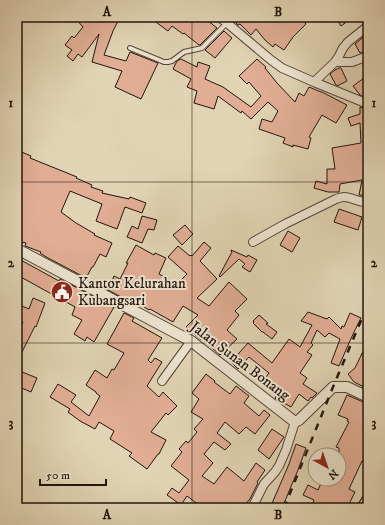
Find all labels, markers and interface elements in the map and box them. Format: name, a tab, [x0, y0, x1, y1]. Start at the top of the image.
text: A	[102, 4, 112, 20]
text: B	[274, 4, 282, 20]
text: 1	[9, 95, 14, 111]
text: 1	[372, 95, 377, 111]
text: 2	[8, 255, 15, 271]
text: 2	[371, 255, 378, 271]
place label: Kantor Kelurahan Kubangsari	[78, 274, 186, 310]
public building icon: Kantor Kelurahan Kubangsari	[49, 279, 75, 305]
street label: Jalan Sunan Bonang	[185, 316, 294, 405]
text: 3	[9, 415, 14, 431]
text: 3	[372, 415, 377, 431]
north arrow	[307, 447, 347, 487]
scale bar	[40, 461, 106, 487]
text: N	[325, 466, 341, 482]
text: 50 m	[46, 468, 70, 483]
text: A	[102, 507, 112, 523]
text: B	[274, 507, 282, 523]

